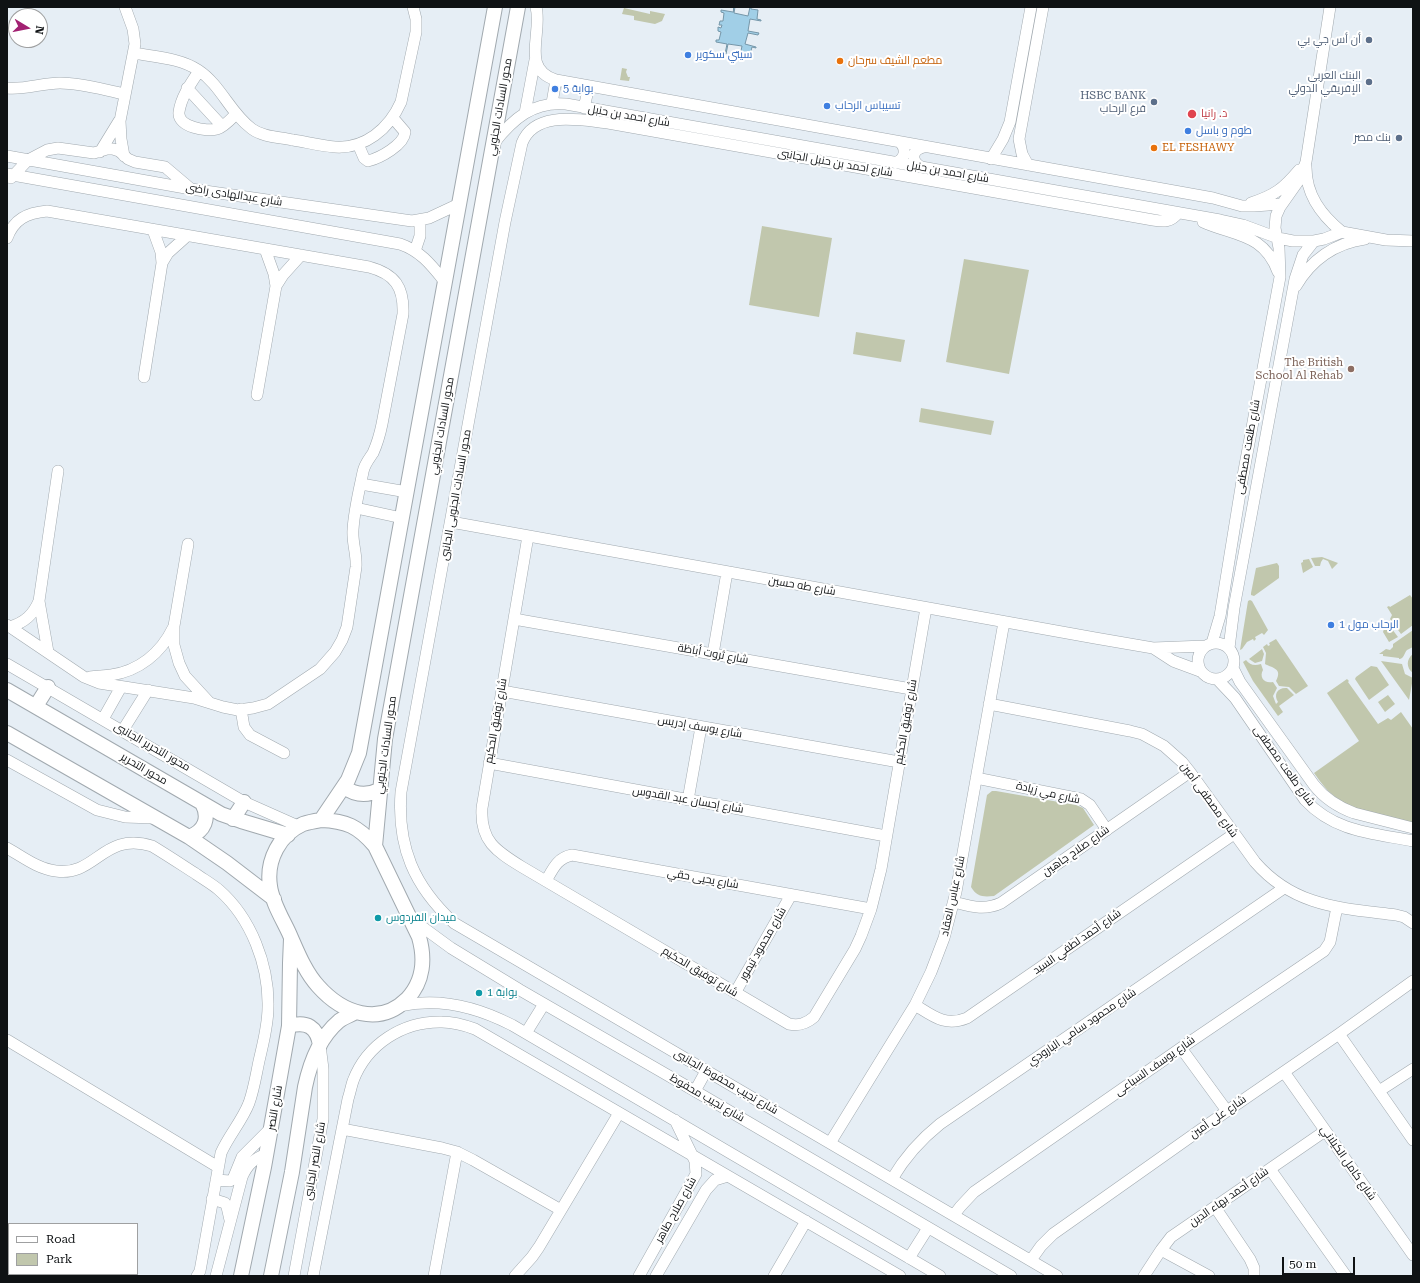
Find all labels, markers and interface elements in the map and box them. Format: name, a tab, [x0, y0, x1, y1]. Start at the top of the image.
north arrow	[8, 8, 48, 48]
text: N	[32, 25, 46, 35]
place label: أن أس جي بي	[1298, 33, 1361, 47]
marker: أن أس جي بي	[1364, 35, 1374, 45]
place label: سيتي سكوير	[696, 48, 752, 62]
marker: سيتي سكوير	[683, 50, 693, 60]
place label: مطعم الشيف سرحان	[848, 54, 942, 68]
marker: مطعم الشيف سرحان	[835, 56, 845, 66]
street label: محور السادات الجنوبي	[485, 57, 515, 157]
place label: البنك العربي الإفريقي الدولي	[1289, 69, 1361, 95]
marker: البنك العربي الإفريقي الدولي	[1364, 77, 1374, 87]
place label: بوابة 5	[563, 82, 593, 96]
marker: بوابة 5	[550, 84, 560, 94]
place label: HSBC BANK فرع الرحاب	[1080, 89, 1146, 115]
marker: HSBC BANK فرع الرحاب	[1149, 97, 1159, 107]
place label: تسيباس الرحاب	[835, 99, 901, 113]
marker: تسيباس الرحاب	[822, 101, 832, 111]
street label: شارع احمد بن حنبل	[587, 102, 671, 130]
place label: د. رانيا	[1201, 107, 1227, 121]
marker: د. رانيا	[1186, 108, 1198, 120]
place label: طوم و باسل	[1196, 124, 1252, 138]
marker: طوم و باسل	[1183, 126, 1193, 136]
place label: بنك مصر	[1354, 131, 1391, 145]
marker: بنك مصر	[1394, 133, 1404, 143]
place label: EL FESHAWY	[1162, 141, 1235, 155]
marker: EL FESHAWY	[1149, 143, 1159, 153]
street label: شارع احمد بن حنبل الجانبى	[776, 146, 894, 180]
street label: شارع احمد بن حنبل	[906, 158, 990, 186]
street label: شارع عبدالهادى راضى	[185, 181, 283, 209]
place label: The British School Al Rehab	[1255, 356, 1343, 382]
marker: The British School Al Rehab	[1346, 364, 1356, 374]
street label: محور السادات الجنوبي	[427, 376, 457, 476]
street label: شارع طلعت مصطفى	[1233, 399, 1263, 495]
street label: محور السادات الجنوبى الجانبى	[438, 428, 474, 562]
street label: شارع طه حسين	[767, 574, 837, 598]
place label: الرحاب مول 1	[1339, 618, 1399, 632]
marker: الرحاب مول 1	[1326, 620, 1336, 630]
street label: شارع ثروت أباظة	[677, 641, 749, 667]
street label: شارع توفيق الحكيم	[482, 677, 510, 765]
street label: شارع توفيق الحكيم	[892, 678, 920, 766]
street label: محور السادات الجنوبي	[373, 695, 399, 795]
street label: شارع يوسف إدريس	[657, 713, 743, 741]
street label: محور التحرير الجانبى	[112, 720, 192, 774]
street label: شارع طلعت مصطفى	[1250, 723, 1318, 809]
street label: محور التحرير	[118, 750, 170, 788]
street label: شارع مصطفى أمين	[1177, 760, 1241, 840]
street label: شارع مي زيادة	[1015, 779, 1081, 807]
street label: شارع إحسان عبد القدوس	[631, 784, 745, 816]
street label: شارع صلاح جاهين	[1040, 823, 1112, 879]
street label: شارع عباس العقاد	[938, 855, 968, 937]
street label: شارع يحيى حقي	[666, 866, 740, 892]
street label: شارع محمود تيمور	[737, 905, 789, 983]
street label: شارع أحمد لطفي السيد	[1030, 907, 1124, 977]
place label: ميدان الفردوس	[386, 911, 456, 925]
marker: ميدان الفردوس	[373, 913, 383, 923]
street label: شارع توفيق الحكيم	[660, 944, 740, 1000]
place label: بوابة 1	[487, 986, 517, 1000]
street label: شارع محمود سامي البارودي	[1025, 986, 1139, 1068]
marker: بوابة 1	[474, 988, 484, 998]
street label: شارع يوسف السباعى	[1112, 1033, 1198, 1099]
street label: شارع نجيب محفوظ الجانبى	[672, 1047, 780, 1117]
street label: شارع نجيب محفوظ	[667, 1071, 747, 1125]
street label: شارع النصر	[265, 1084, 285, 1132]
street label: شارع على أمين	[1187, 1093, 1249, 1141]
street label: شارع النصر الجانبى	[302, 1121, 328, 1201]
street label: شارع كامل الكيلاني	[1317, 1123, 1379, 1203]
street label: شارع أحمد بهاء الدين	[1187, 1165, 1271, 1229]
street label: شارع صلاح طاهر	[653, 1175, 699, 1245]
legend	[8, 1223, 138, 1275]
text: Road	[46, 1232, 75, 1246]
scale bar	[1284, 1249, 1357, 1275]
text: Park	[46, 1252, 72, 1266]
text: 50 m	[1289, 1257, 1316, 1271]

